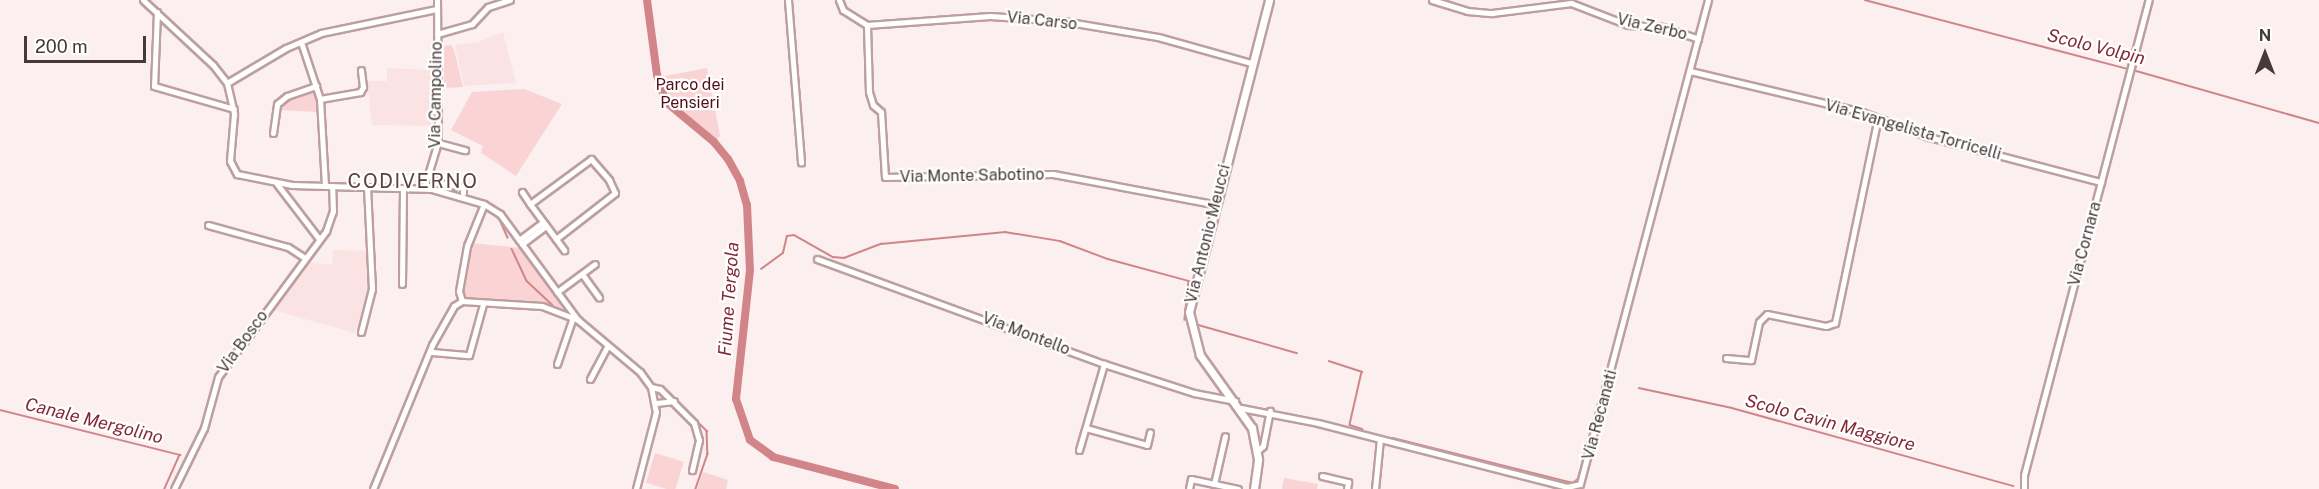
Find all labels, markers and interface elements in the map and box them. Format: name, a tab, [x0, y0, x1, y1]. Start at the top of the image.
street label: Via Carso	[1006, 8, 1078, 34]
street label: Via Zerbo	[1615, 10, 1689, 44]
scale bar	[27, 24, 148, 62]
water label: Scolo Volpin	[2045, 24, 2147, 70]
north arrow	[2235, 24, 2295, 84]
text: N	[2259, 26, 2271, 45]
text: 200 m	[35, 36, 88, 57]
street label: Via Campolino	[425, 41, 447, 149]
park label: Parco dei Pensieri	[655, 75, 725, 113]
street label: Via Evangelista Torricelli	[1823, 96, 2003, 164]
street label: Via Antonio Meucci	[1181, 163, 1235, 305]
street label: Via Monte Sabotino	[899, 165, 1045, 187]
district label: CODIVERNO	[348, 169, 478, 193]
street label: Via Cornara	[2065, 200, 2105, 288]
water label: Fiume Tergola	[714, 241, 744, 357]
street label: Via Bosco	[214, 307, 272, 377]
street label: Via Montello	[979, 308, 1073, 360]
street label: Via Recanati	[1579, 368, 1621, 462]
water label: Scolo Cavin Maggiore	[1742, 390, 1918, 456]
water label: Canale Mergolino	[23, 393, 165, 449]

